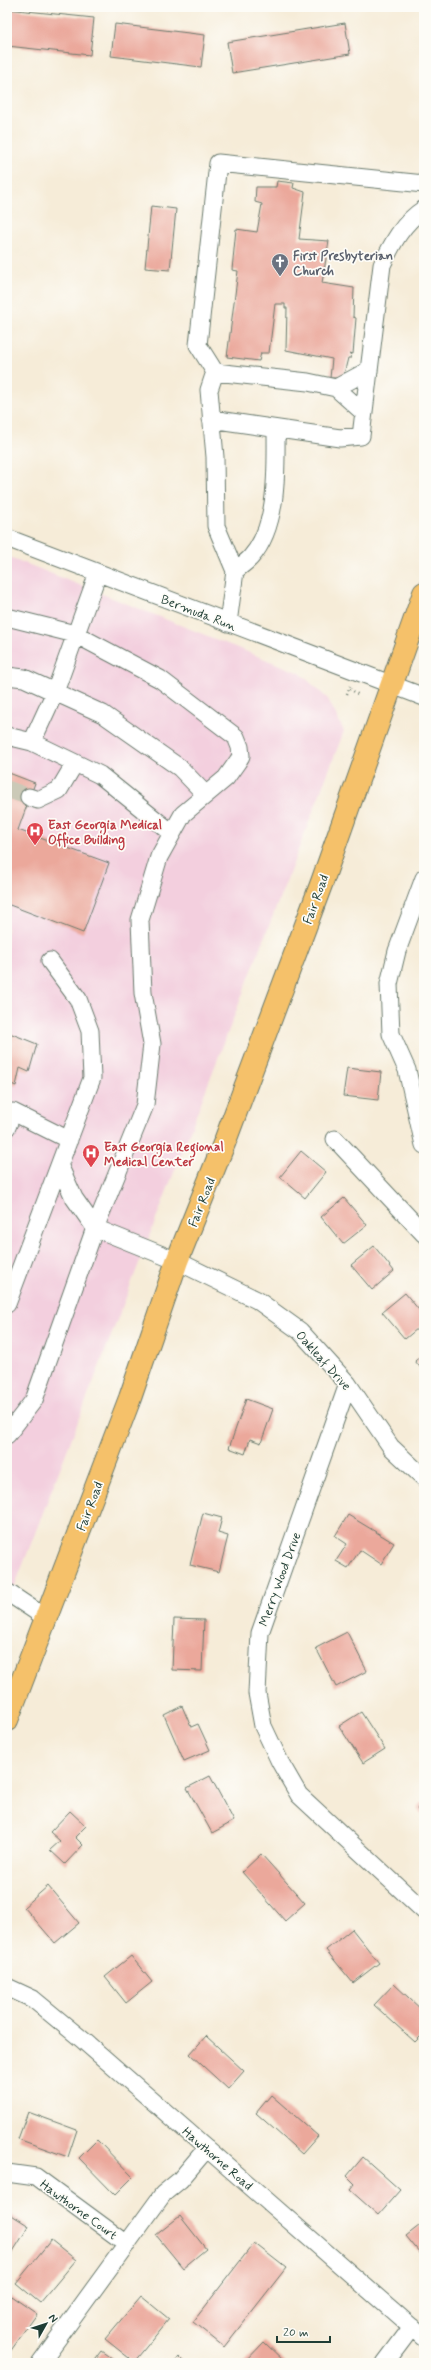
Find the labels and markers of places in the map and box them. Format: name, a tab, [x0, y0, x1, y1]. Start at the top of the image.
place label: First Presbyterian Church	[293, 248, 393, 280]
church icon: First Presbyterian Church	[270, 252, 290, 277]
place label: East Georgia Medical Office Building	[48, 817, 162, 851]
hospital icon: East Georgia Medical Office Building	[25, 821, 45, 846]
place label: East Georgia Regional Medical Center	[104, 1139, 224, 1171]
hospital icon: East Georgia Regional Medical Center	[81, 1143, 101, 1168]

